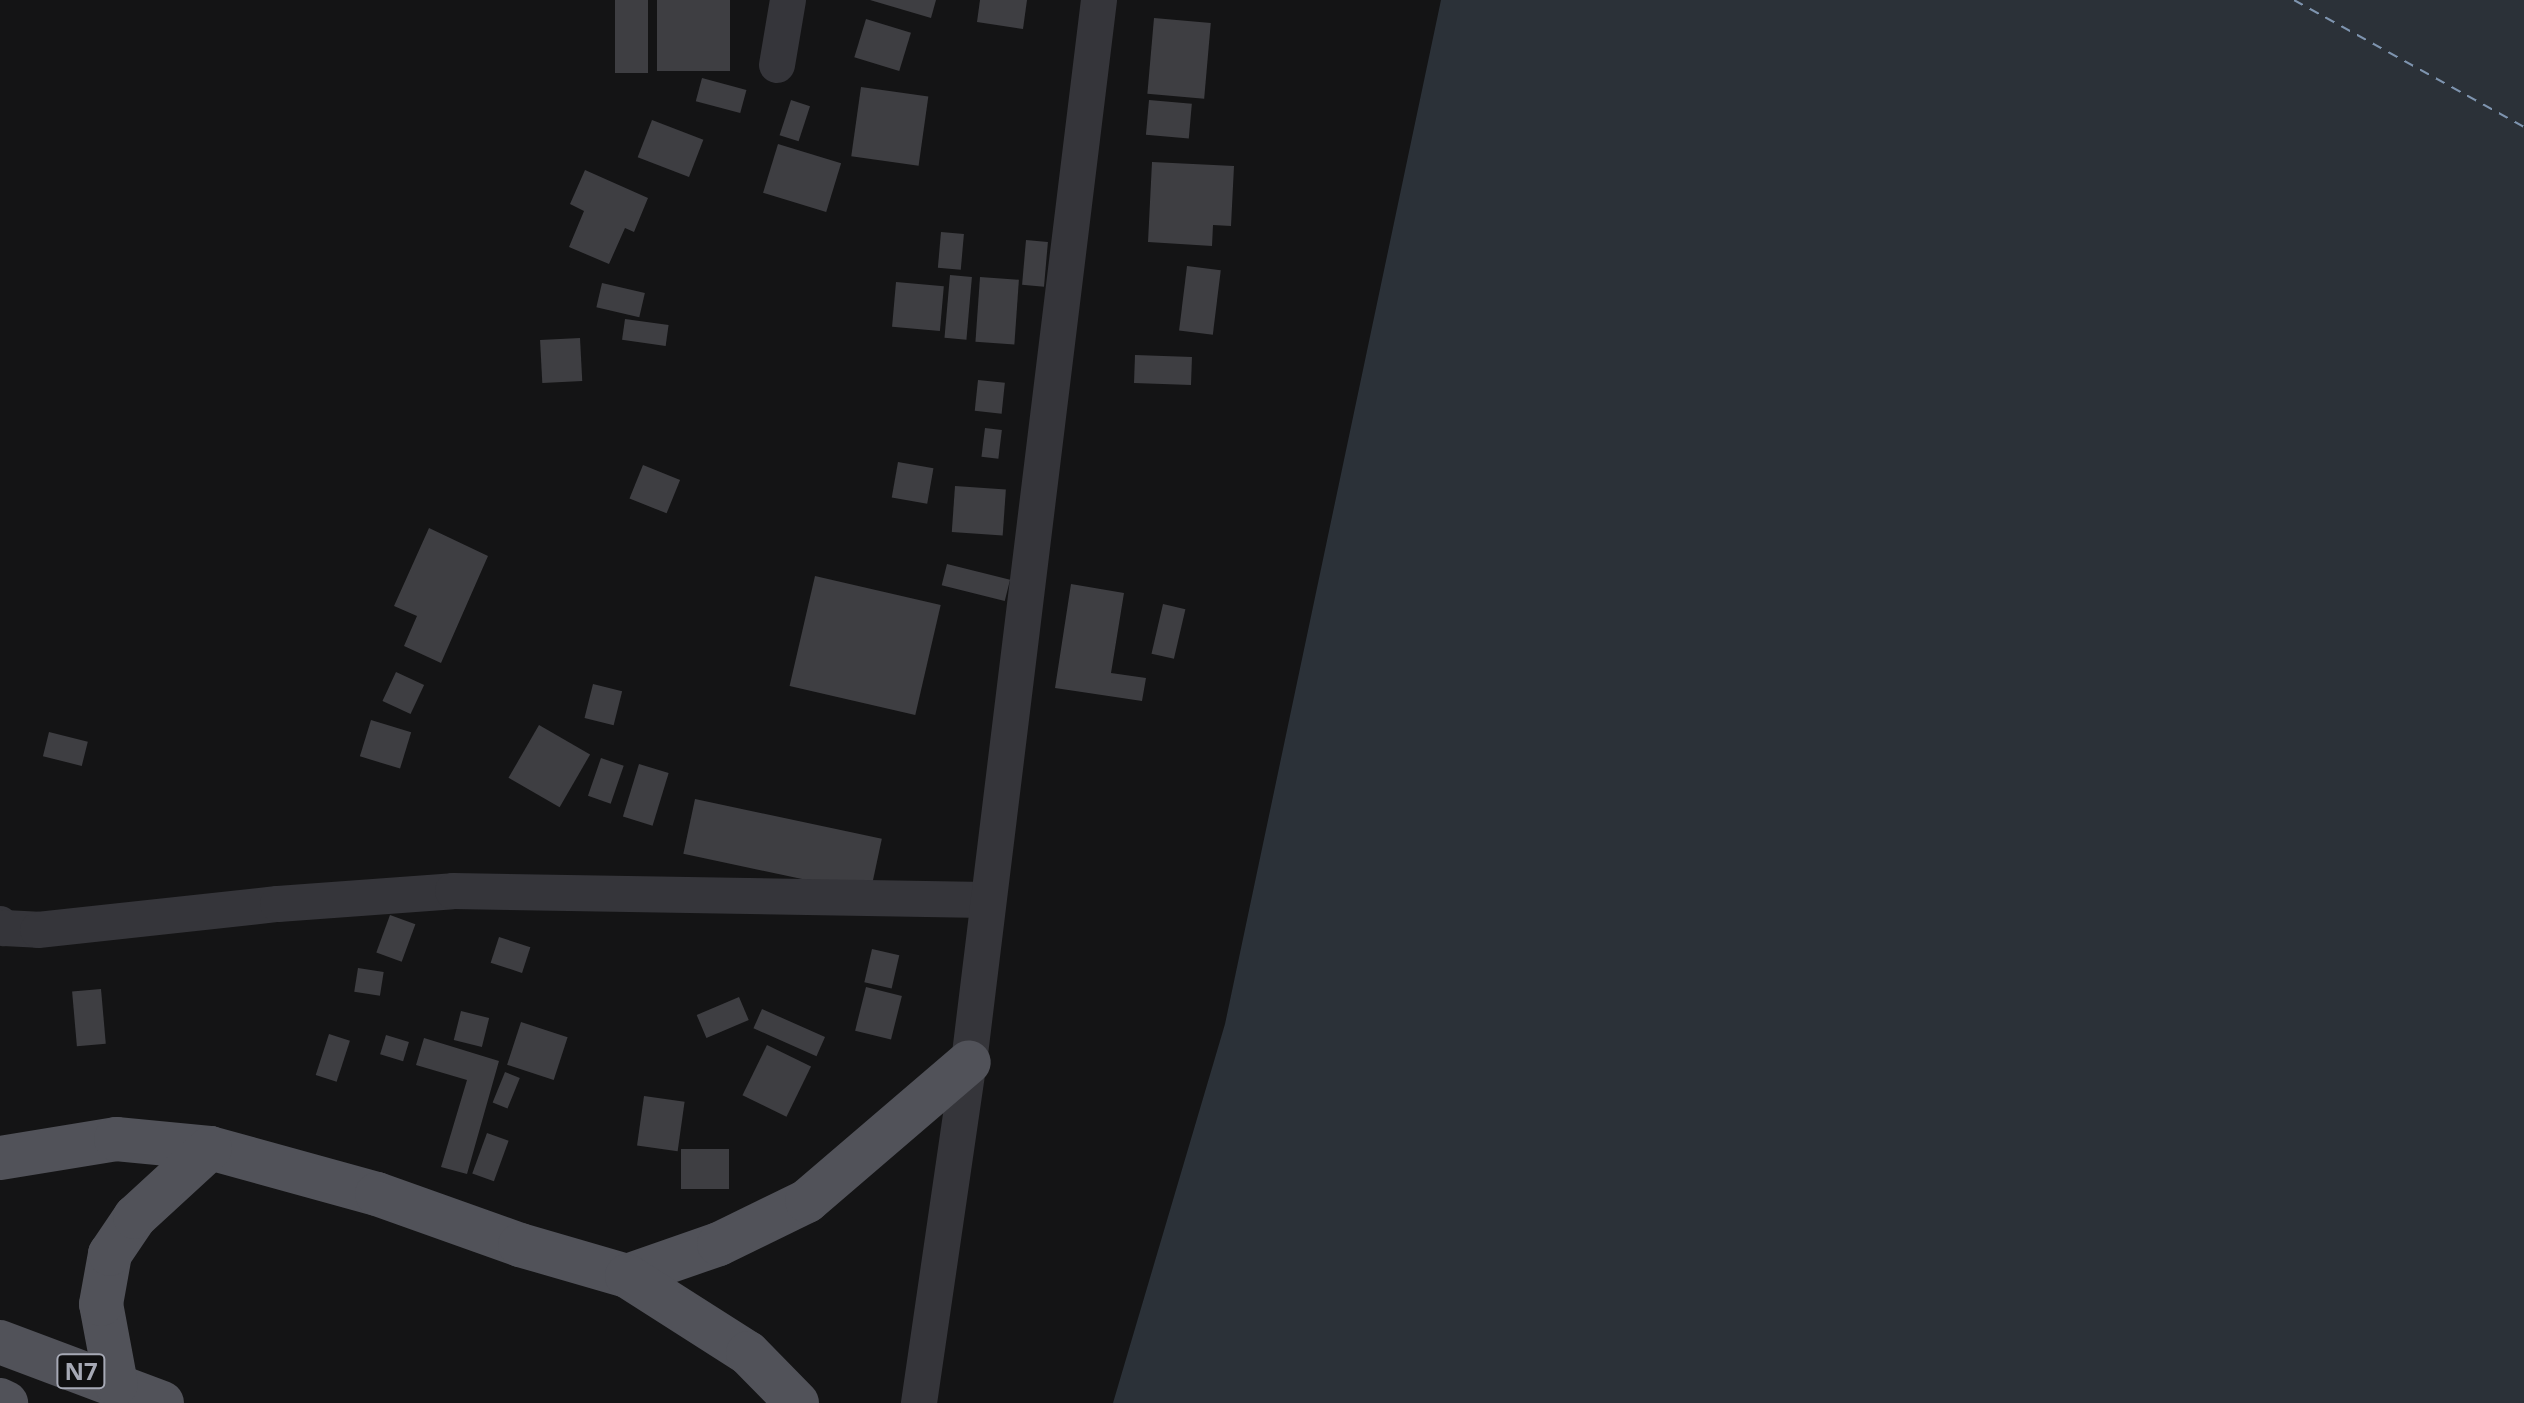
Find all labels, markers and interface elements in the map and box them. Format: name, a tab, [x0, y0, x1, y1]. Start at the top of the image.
road number: N7	[55, 1351, 107, 1391]

